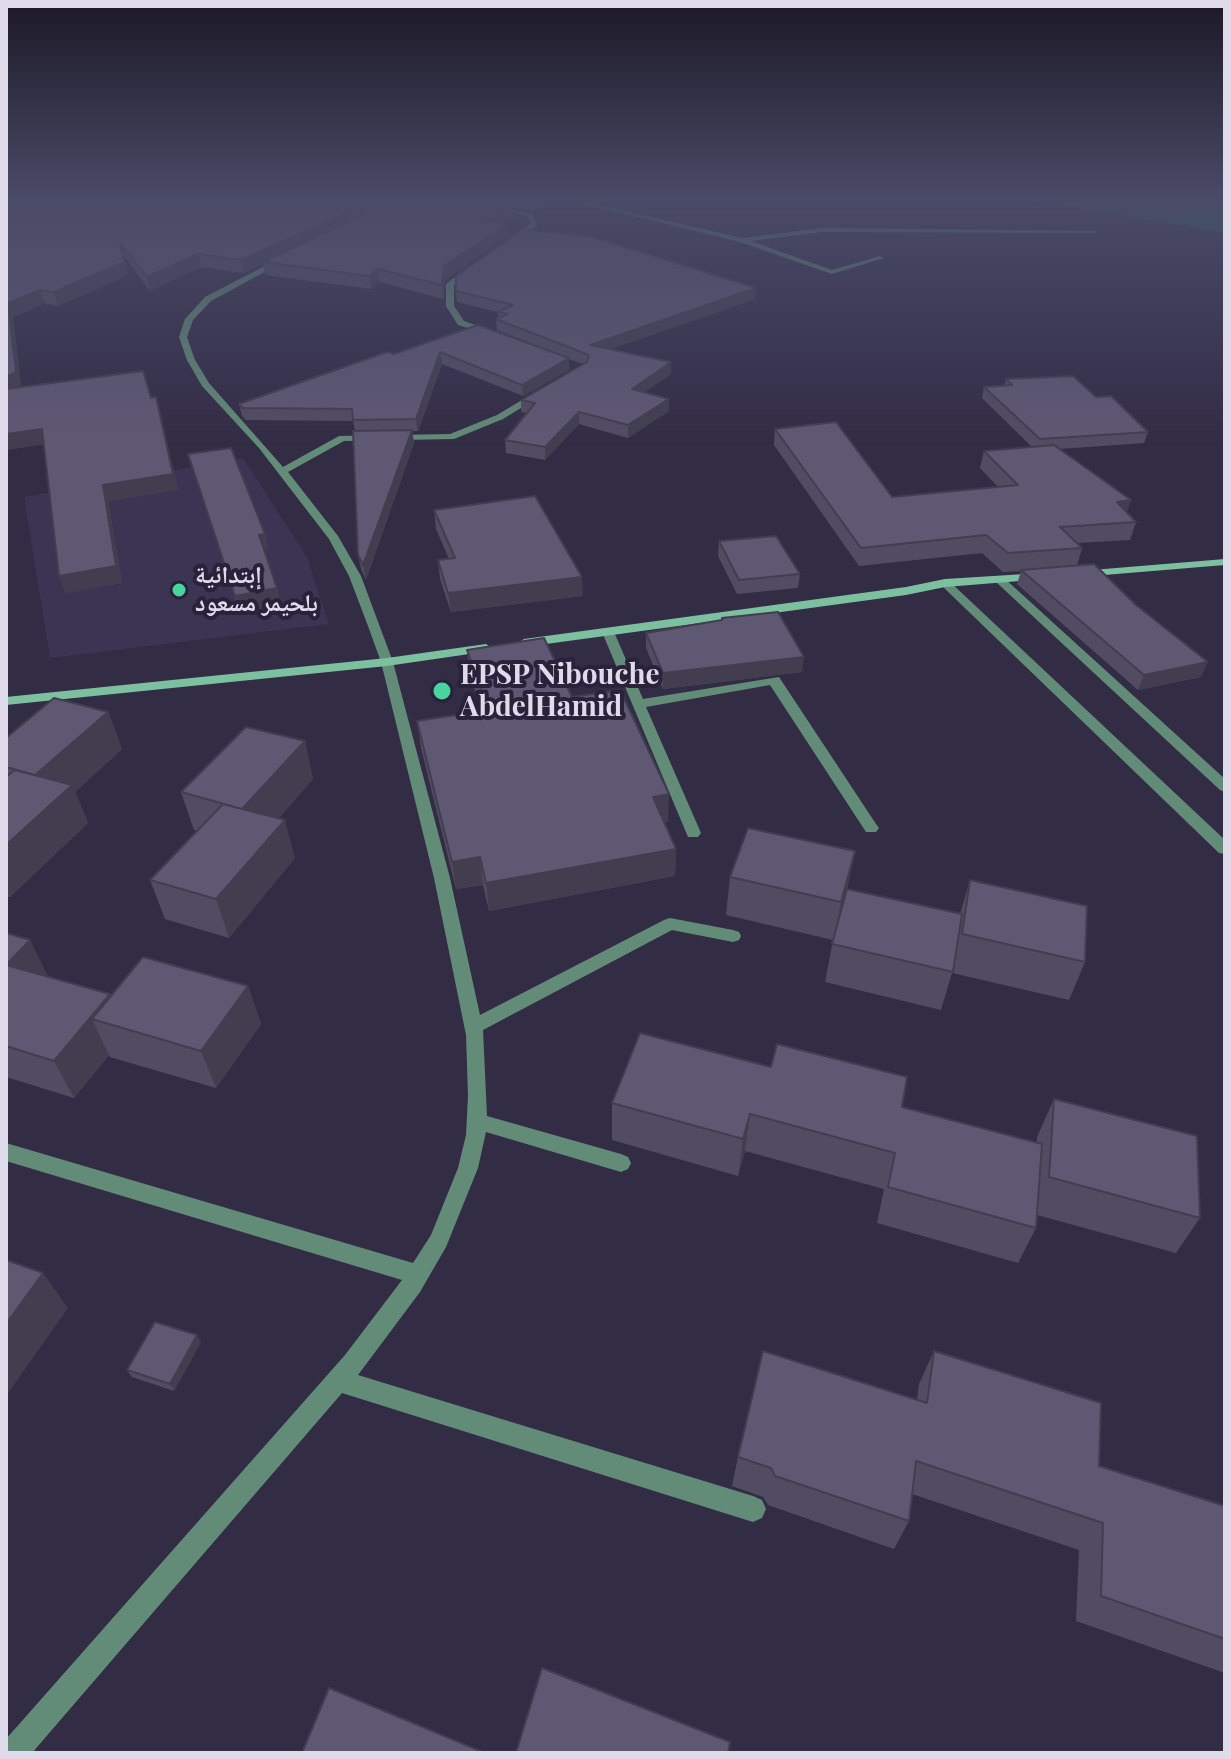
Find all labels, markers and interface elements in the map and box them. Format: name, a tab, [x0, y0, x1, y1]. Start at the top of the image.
place label: إبتدائية بلحيمر مسعود	[195, 562, 318, 618]
marker: إبتدائية بلحيمر مسعود	[170, 581, 188, 599]
place label: EPSP Nibouche AbdelHamid	[460, 658, 660, 724]
marker: EPSP Nibouche AbdelHamid	[431, 680, 453, 702]

